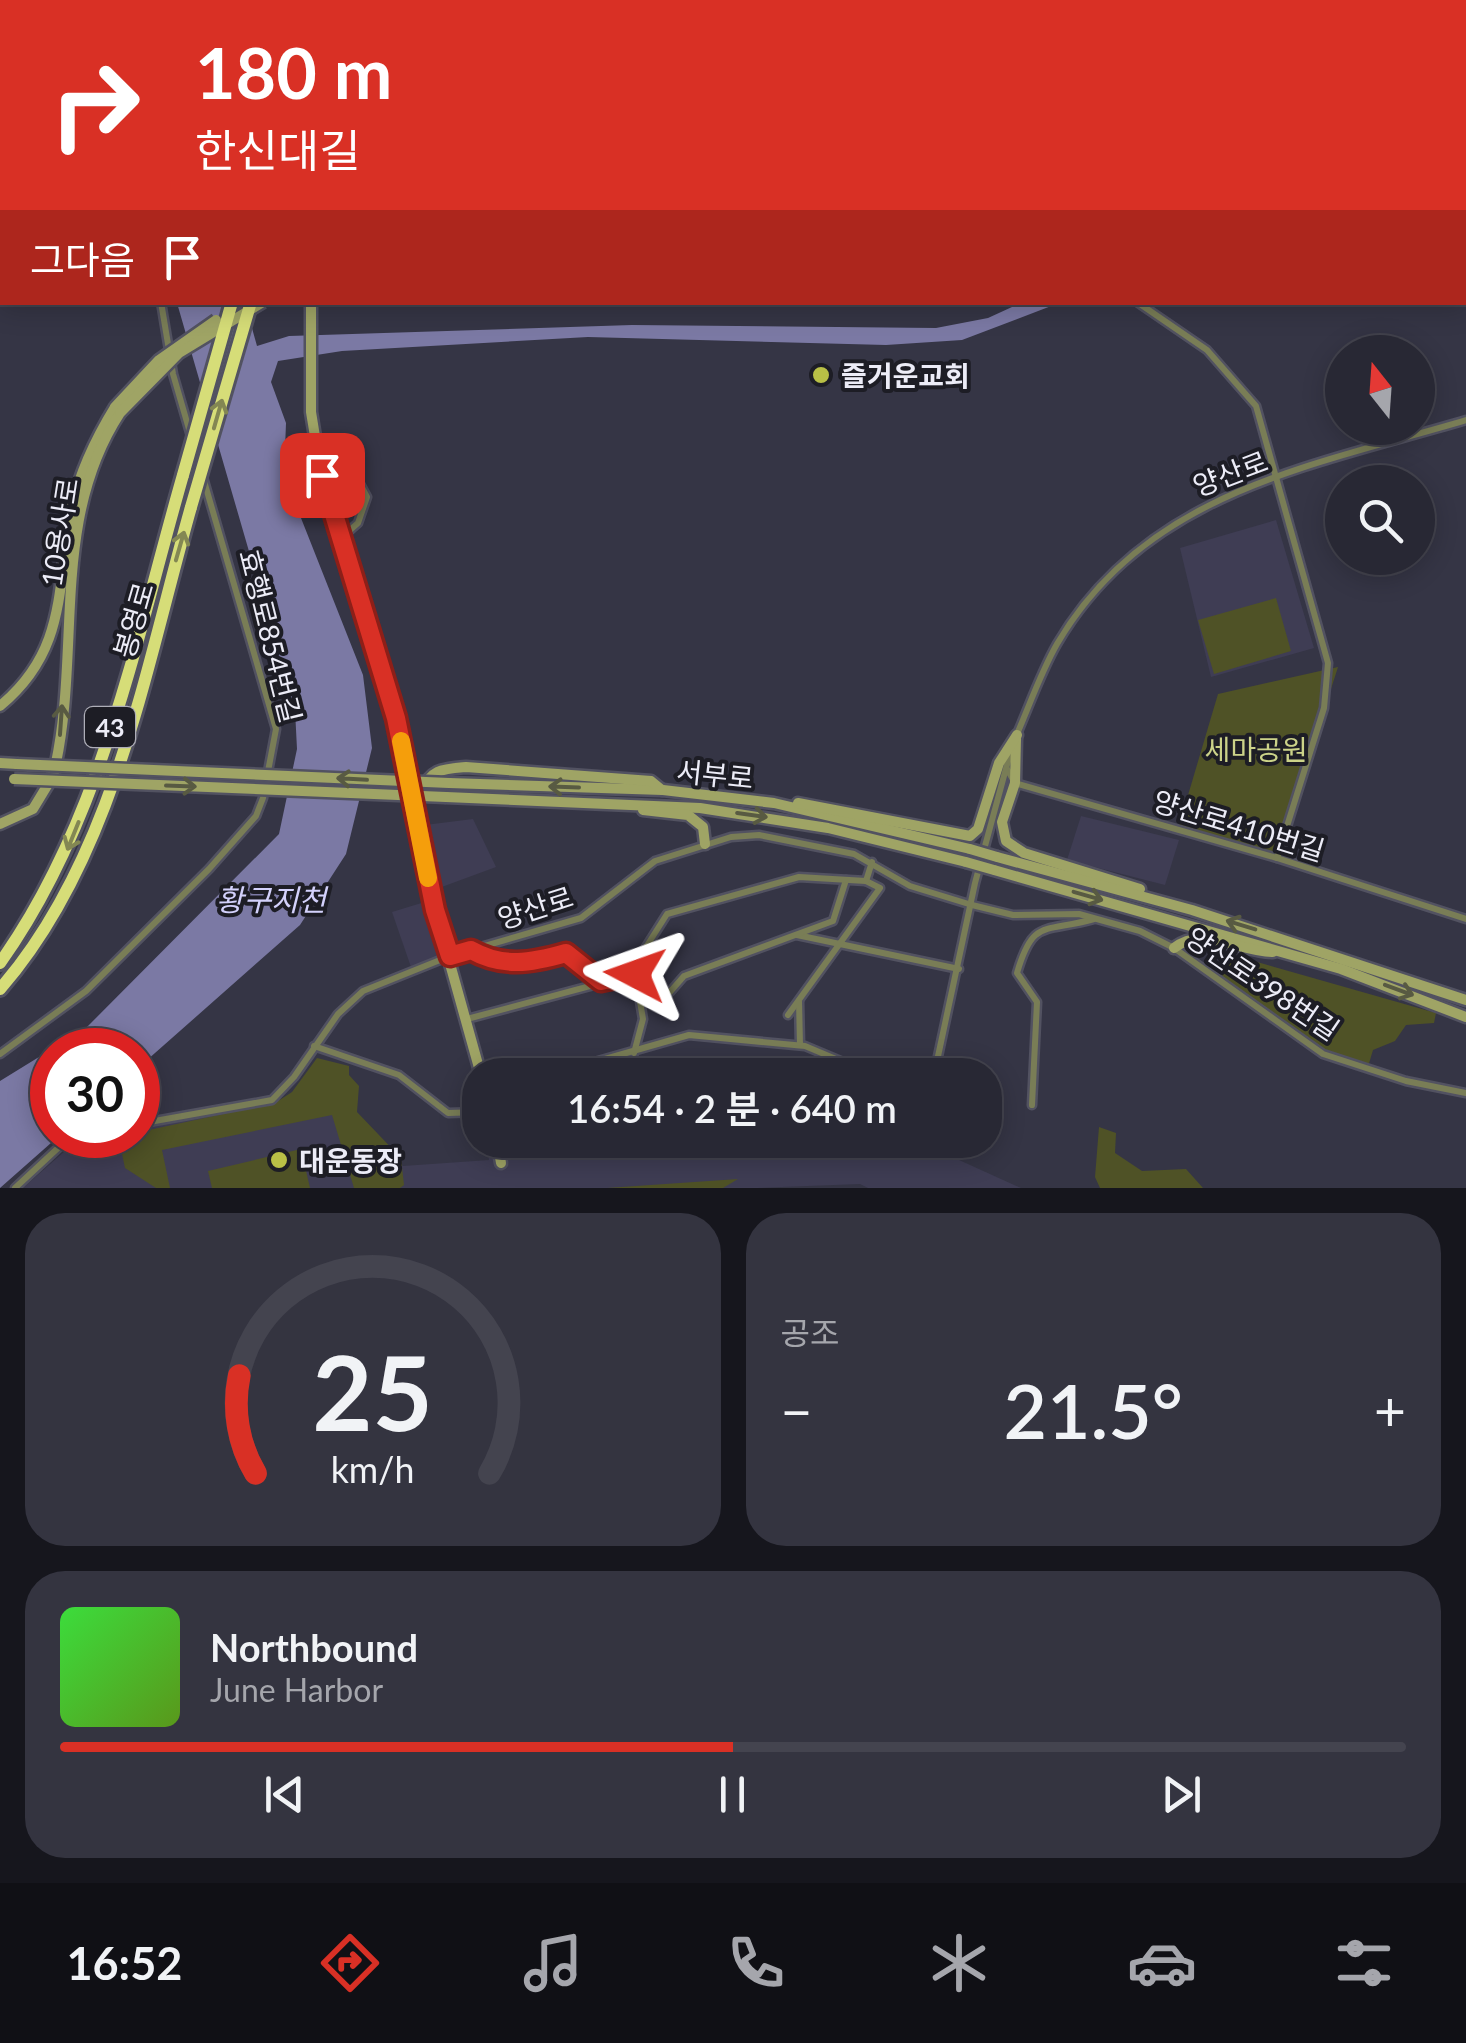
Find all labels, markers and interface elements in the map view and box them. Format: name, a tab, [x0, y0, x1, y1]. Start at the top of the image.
text: 180 m	[195, 30, 392, 114]
icon: right	[30, 40, 160, 170]
text: 한신대길	[195, 123, 361, 177]
icon: arrive	[155, 230, 210, 285]
text: 그다음	[30, 236, 135, 282]
north arrow	[1325, 335, 1435, 445]
map controls	[1325, 335, 1435, 575]
place label: 즐거운교회	[841, 358, 970, 392]
marker: 즐거운교회	[810, 364, 832, 386]
one-way arrow	[210, 399, 228, 430]
pin	[280, 433, 365, 518]
street label: 양산로	[1188, 443, 1272, 503]
icon: arrive	[295, 448, 350, 503]
button: search	[1325, 465, 1435, 575]
street label: 10용사로	[34, 475, 84, 589]
one-way arrow	[172, 530, 190, 562]
street label: 효행로854번길	[233, 546, 309, 726]
street label: 봉영로	[106, 578, 160, 662]
one-way arrow	[51, 704, 70, 737]
road number: 43	[85, 707, 135, 747]
park label: 세마공원	[1204, 732, 1308, 766]
street label: 서부로	[675, 753, 755, 795]
one-way arrow	[336, 769, 368, 788]
one-way arrow	[164, 776, 196, 795]
one-way arrow	[548, 777, 580, 796]
street label: 양산로410번길	[1149, 783, 1329, 867]
one-way arrow	[736, 806, 768, 824]
one-way arrow	[62, 820, 80, 851]
street label: 양산로	[493, 879, 577, 935]
water label: 황구지천	[216, 881, 330, 917]
one-way arrow	[1072, 887, 1103, 906]
one-way arrow	[1226, 915, 1257, 933]
street label: 양산로398번길	[1180, 919, 1346, 1047]
position arrow	[583, 922, 687, 1026]
one-way arrow	[1382, 982, 1413, 1000]
speed limit sign: 30	[30, 1028, 160, 1158]
text: 16:54 · 2 분 · 640 m	[567, 1085, 897, 1131]
place label: 대운동장	[299, 1143, 402, 1177]
marker: 대운동장	[268, 1149, 290, 1171]
text: 공조	[781, 1313, 839, 1352]
text: 25	[312, 1328, 433, 1453]
text: 21.5°	[1004, 1365, 1183, 1455]
text: −	[781, 1377, 812, 1443]
text: +	[1374, 1377, 1406, 1443]
text: km/h	[331, 1448, 415, 1491]
text: Northbound	[210, 1624, 418, 1670]
text: June Harbor	[210, 1670, 383, 1709]
icon: previous	[257, 1767, 312, 1822]
icon: pause	[705, 1767, 760, 1822]
icon: next	[1154, 1767, 1209, 1822]
icon: directions	[315, 1928, 385, 1998]
icon: music	[518, 1928, 588, 1998]
icon: phone	[721, 1928, 791, 1998]
icon: climate	[924, 1928, 994, 1998]
icon: car	[1127, 1928, 1197, 1998]
icon: filters	[1329, 1928, 1399, 1998]
text: 16:52	[66, 1936, 182, 1990]

